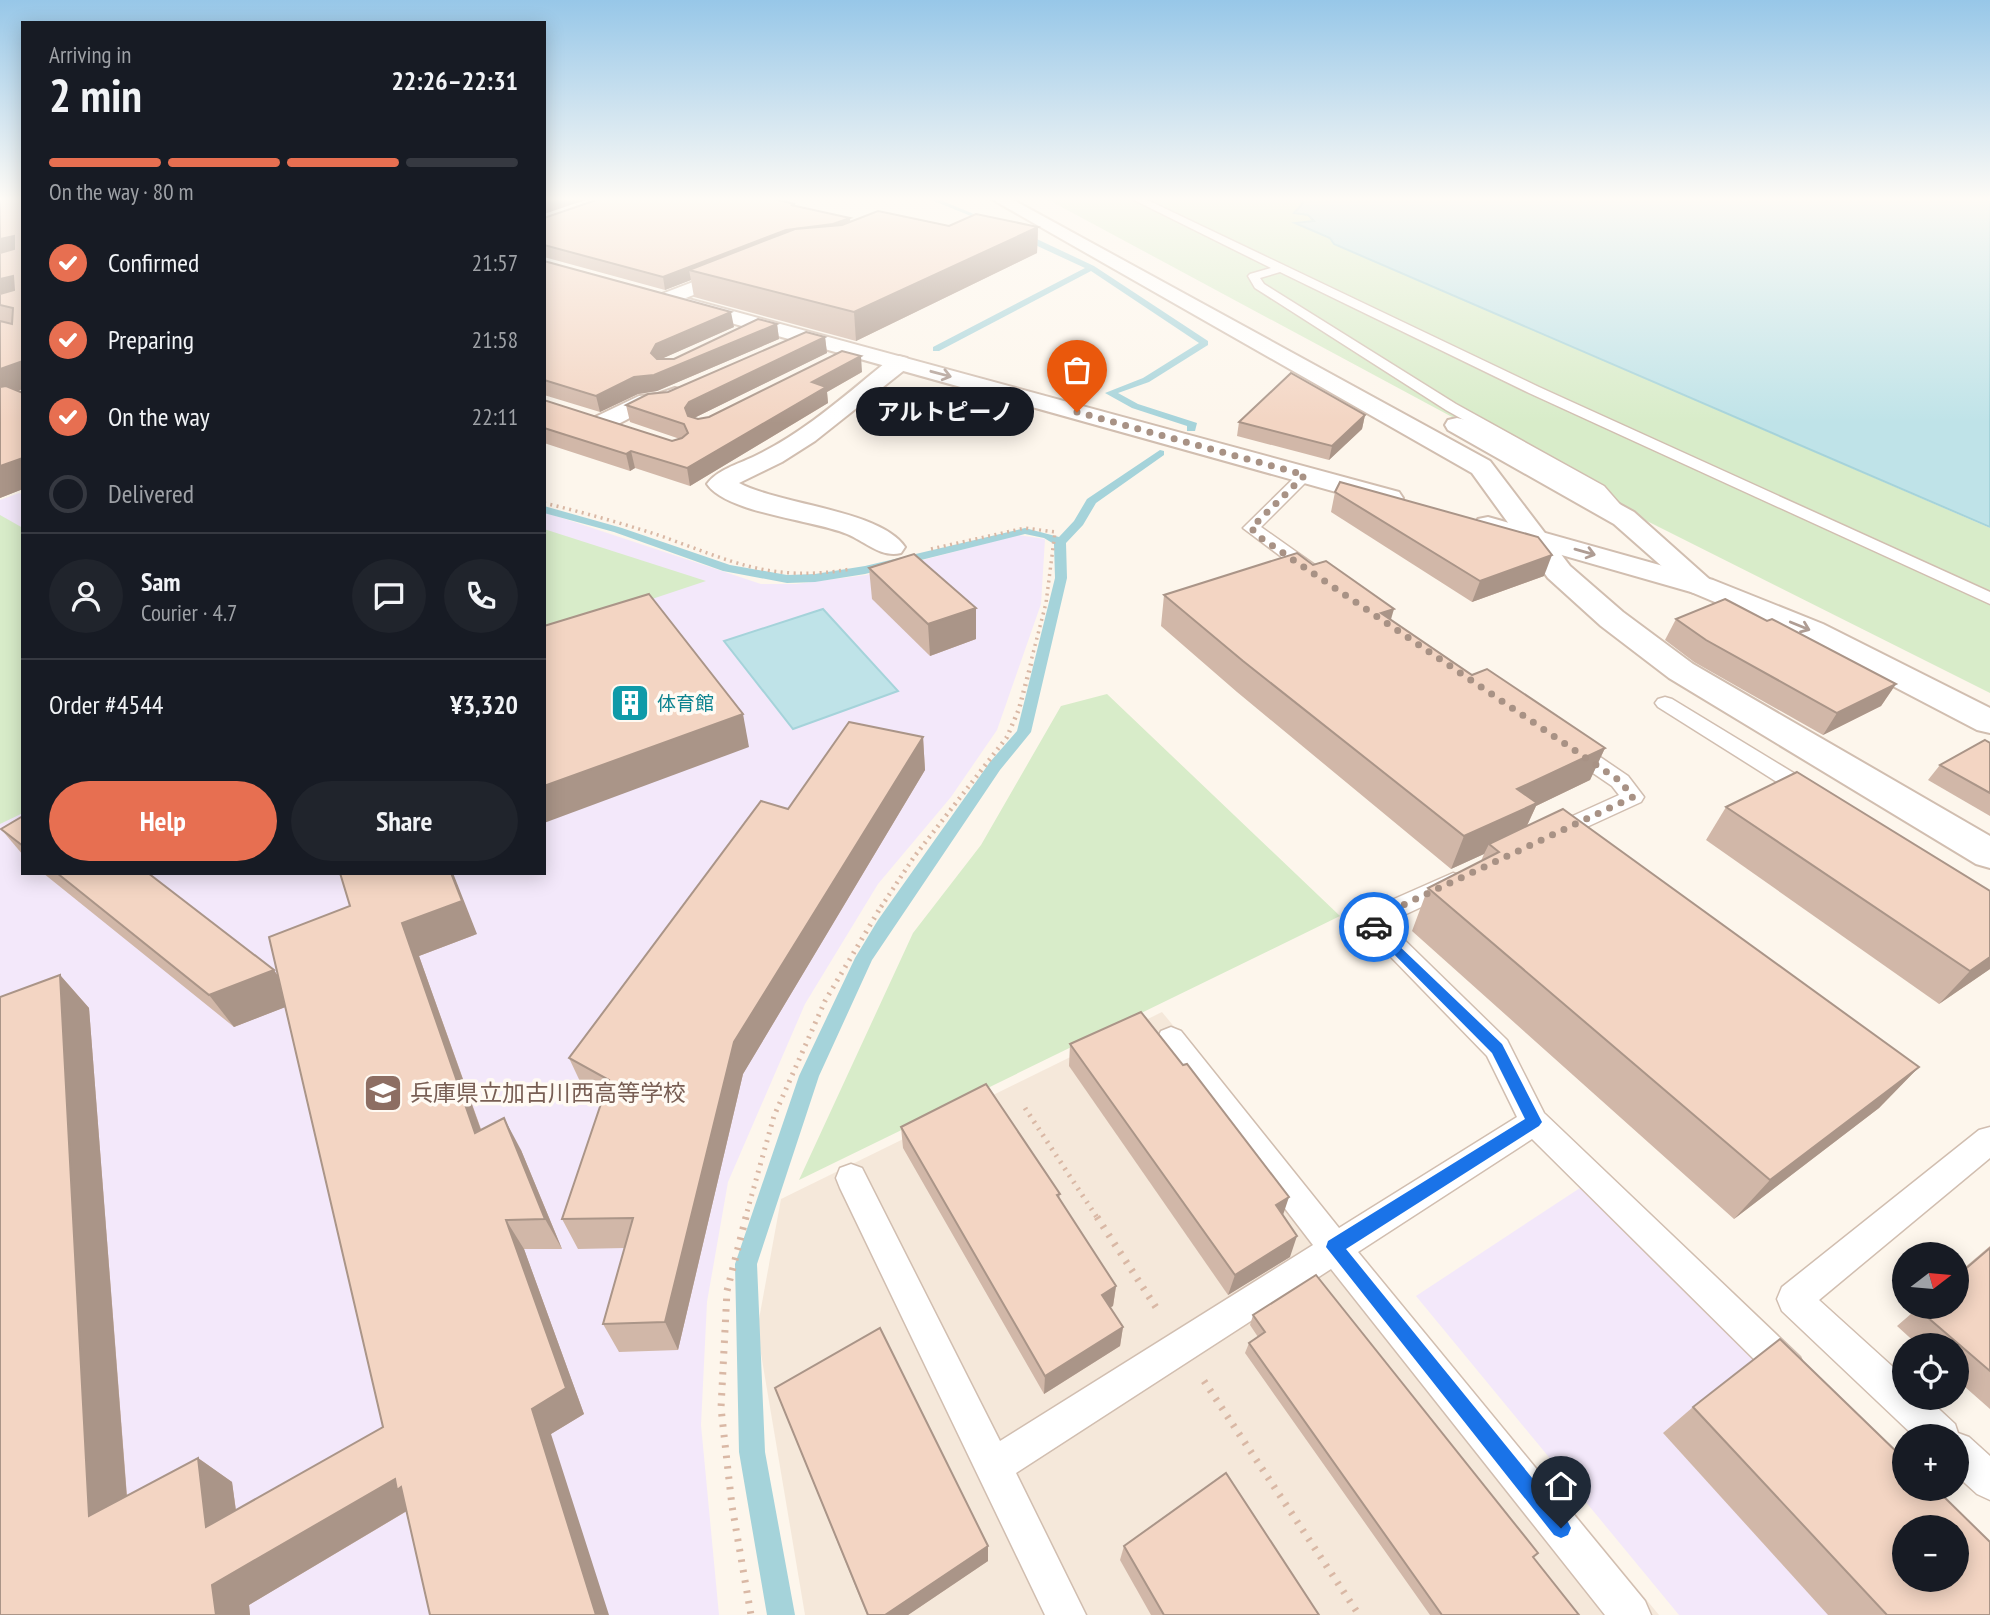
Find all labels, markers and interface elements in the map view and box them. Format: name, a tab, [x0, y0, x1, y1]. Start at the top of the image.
text: Arriving in	[49, 40, 131, 69]
text: 22:26–22:31	[391, 64, 518, 97]
text: 2 min	[49, 65, 142, 125]
text: On the way · 80 m	[49, 177, 193, 206]
icon: check	[49, 244, 87, 282]
text: Confirmed	[108, 246, 199, 279]
text: 21:57	[472, 248, 518, 277]
icon: check	[49, 321, 87, 359]
text: Preparing	[108, 323, 194, 356]
text: 21:58	[472, 325, 518, 354]
pin	[1047, 340, 1107, 412]
icon: bag	[1058, 351, 1096, 389]
one-way arrow	[929, 369, 951, 382]
callout: アルトピーノ	[856, 388, 1035, 436]
text: アルトピーノ	[877, 397, 1013, 426]
icon: check	[49, 398, 87, 436]
text: On the way	[108, 400, 210, 433]
text: 22:11	[472, 402, 518, 431]
text: Delivered	[108, 477, 194, 510]
one-way arrow	[1574, 546, 1596, 559]
button: person	[49, 559, 123, 633]
button: chat	[352, 559, 426, 633]
button: phone	[444, 559, 518, 633]
text: Sam	[141, 565, 180, 598]
text: Courier · 4.7	[141, 598, 237, 627]
one-way arrow	[1789, 620, 1810, 633]
building icon: 体育館	[609, 682, 651, 724]
text: Order #4544	[49, 688, 164, 721]
text: ¥3,320	[450, 688, 518, 721]
place label: 体育館	[657, 691, 714, 715]
button: Help	[49, 781, 277, 861]
button: Share	[291, 781, 518, 861]
courier	[1339, 892, 1409, 962]
icon: car	[1355, 908, 1393, 946]
school or university icon: 兵庫県立加古川西高等学校	[362, 1072, 404, 1114]
place label: 兵庫県立加古川西高等学校	[410, 1078, 686, 1107]
north arrow	[1892, 1242, 1969, 1320]
map controls	[1892, 1242, 1969, 1592]
button: locate	[1892, 1333, 1969, 1410]
button: +	[1892, 1424, 1969, 1501]
pin	[1531, 1456, 1591, 1528]
icon: home	[1542, 1467, 1580, 1505]
button: −	[1892, 1515, 1969, 1592]

